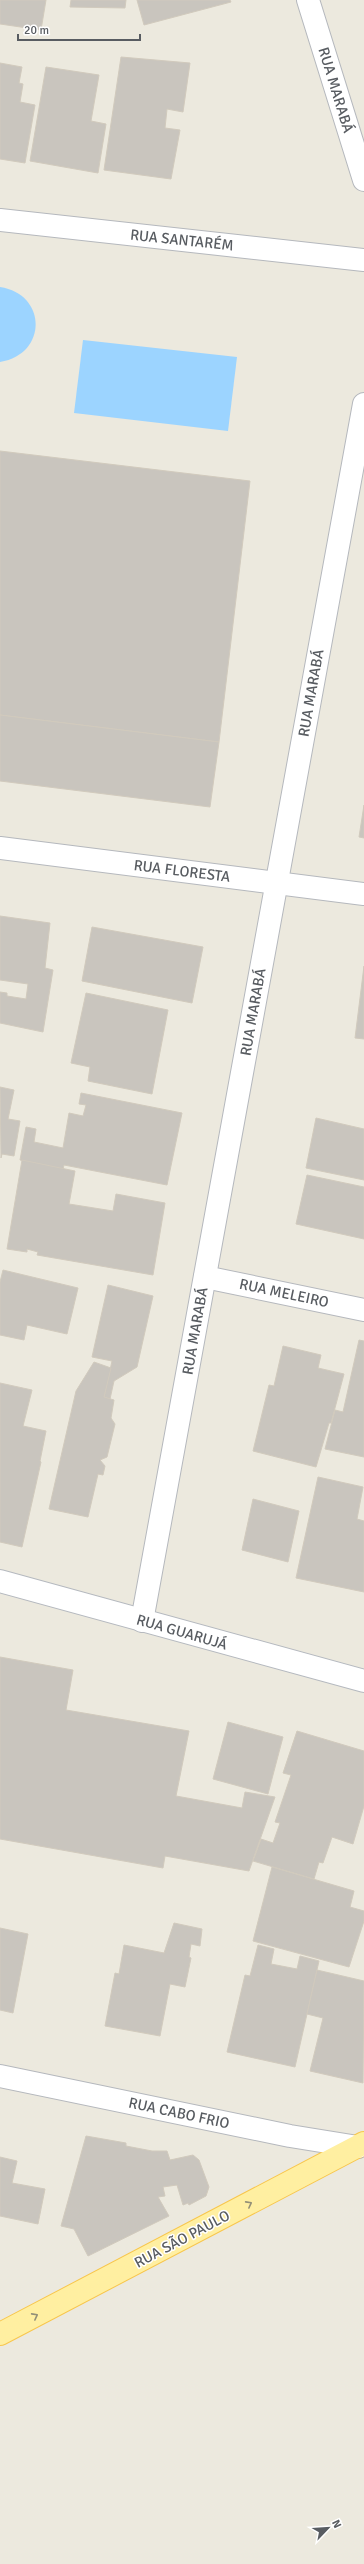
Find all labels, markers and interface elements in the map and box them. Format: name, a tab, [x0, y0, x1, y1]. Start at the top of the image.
scale bar	[18, 16, 140, 42]
text: 20 m	[24, 23, 49, 38]
street label: RUA MARABÁ	[314, 45, 359, 135]
street label: RUA SANTARÉM	[129, 225, 235, 254]
street label: RUA MARABÁ	[293, 648, 328, 738]
street label: RUA FLORESTA	[133, 856, 231, 886]
street label: RUA MARABÁ	[235, 967, 270, 1057]
street label: RUA MELEIRO	[238, 1275, 330, 1311]
street label: RUA MARABÁ	[177, 1286, 212, 1376]
street label: RUA GUARUJÁ	[134, 1609, 230, 1654]
street label: RUA CABO FRIO	[127, 2094, 231, 2132]
one-way arrow	[245, 2201, 252, 2208]
street label: RUA SÃO PAULO	[131, 2205, 233, 2272]
one-way arrow	[30, 2313, 38, 2320]
north arrow	[308, 2508, 348, 2548]
text: N	[329, 2518, 344, 2530]

